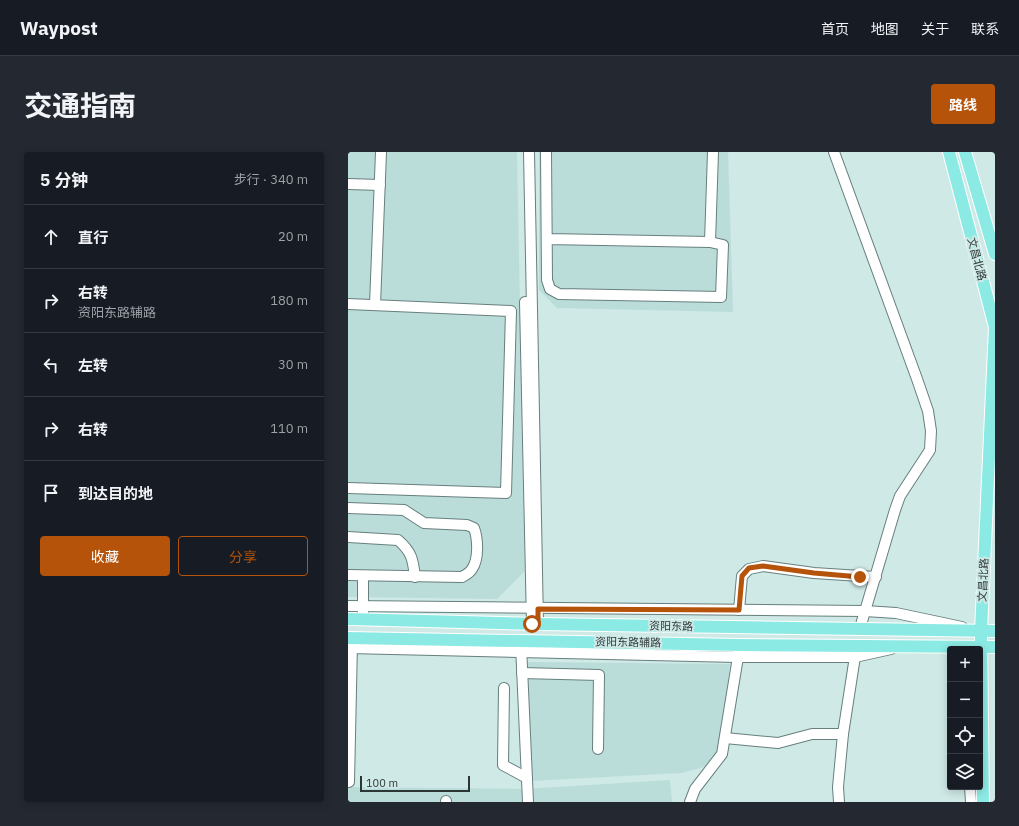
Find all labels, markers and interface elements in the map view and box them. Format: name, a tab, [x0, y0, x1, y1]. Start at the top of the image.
text: Waypost	[20, 16, 98, 40]
text: 首页	[821, 20, 849, 38]
text: 地图	[871, 20, 899, 38]
text: 关于	[921, 20, 949, 38]
text: 联系	[971, 20, 999, 38]
button: 路线	[931, 84, 995, 124]
text: 交通指南	[24, 87, 136, 124]
text: 5 分钟	[40, 169, 88, 191]
text: 步行 · 340 m	[234, 171, 308, 188]
icon: ahead	[40, 226, 62, 248]
text: 直行	[78, 228, 108, 247]
text: 20 m	[278, 228, 308, 245]
street label: 文昌北路	[965, 236, 989, 282]
text: 右转	[78, 283, 108, 302]
icon: right	[40, 290, 62, 312]
text: 180 m	[270, 292, 308, 309]
text: 资阳东路辅路	[78, 304, 156, 321]
icon: left	[40, 354, 62, 376]
text: 左转	[78, 356, 108, 375]
text: 30 m	[278, 356, 308, 373]
icon: right	[40, 418, 62, 440]
text: 右转	[78, 420, 108, 439]
text: 110 m	[270, 420, 308, 437]
icon: arrive	[40, 482, 62, 504]
text: 到达目的地	[78, 484, 153, 503]
button: 收藏	[40, 536, 170, 576]
button: 分享	[178, 536, 308, 576]
street label: 文昌北路	[975, 558, 991, 602]
route end	[851, 568, 869, 586]
route start	[523, 615, 541, 633]
street label: 资阳东路	[649, 619, 693, 633]
street label: 资阳东路辅路	[595, 634, 661, 650]
map controls	[947, 646, 983, 790]
button: +	[947, 646, 983, 682]
button: −	[947, 682, 983, 718]
button: locate	[947, 718, 983, 754]
button: layers	[947, 754, 983, 790]
scale bar	[360, 774, 470, 793]
text: 100 m	[366, 776, 398, 790]

